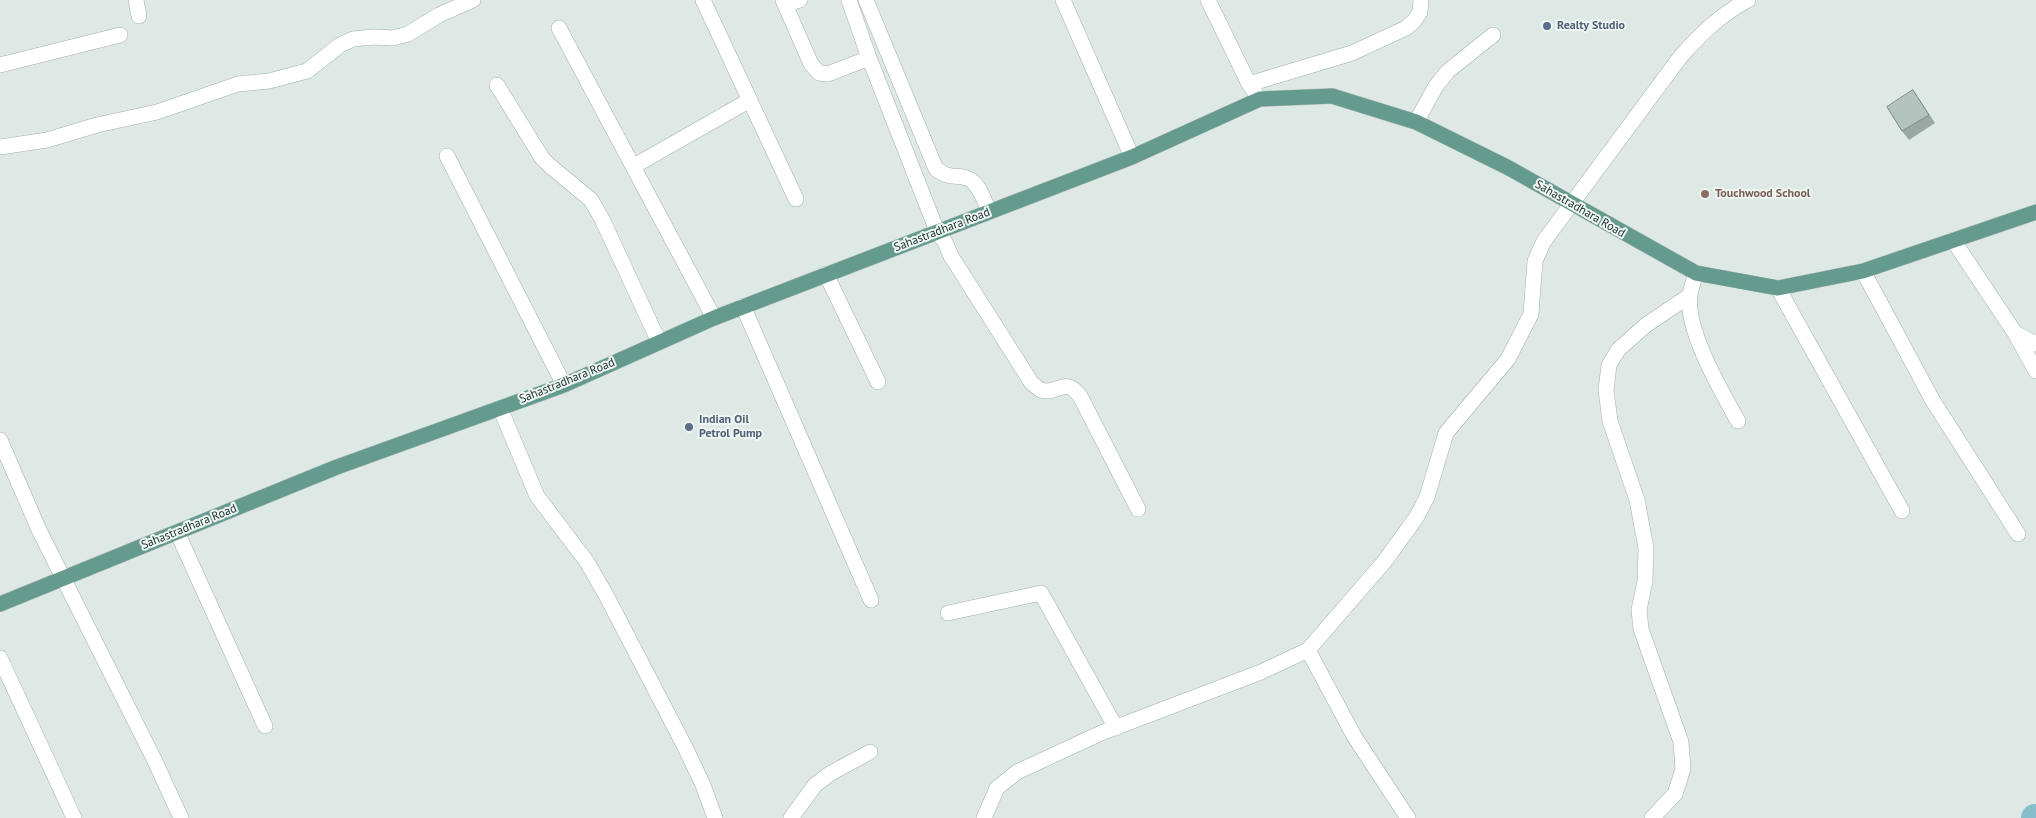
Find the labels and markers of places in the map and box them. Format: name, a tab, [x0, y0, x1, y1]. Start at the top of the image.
place label: Realty Studio	[1557, 19, 1625, 33]
marker: Realty Studio	[1541, 20, 1553, 32]
place label: Touchwood School	[1715, 187, 1810, 201]
marker: Touchwood School	[1699, 188, 1711, 200]
place label: Indian Oil Petrol Pump	[699, 413, 762, 441]
marker: Indian Oil Petrol Pump	[683, 421, 695, 433]

